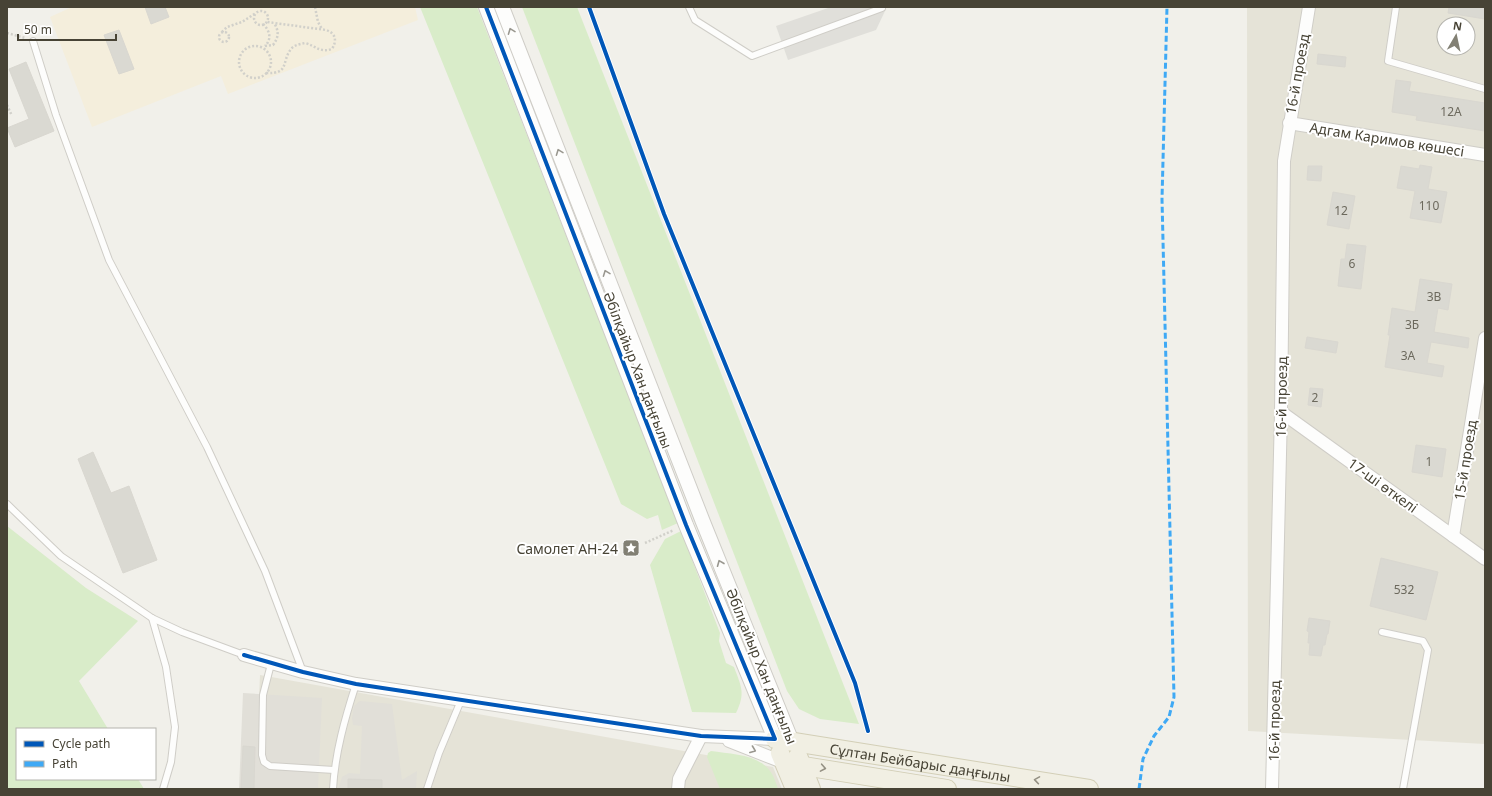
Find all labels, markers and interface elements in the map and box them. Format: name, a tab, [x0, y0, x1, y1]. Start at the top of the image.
scale bar	[18, 16, 116, 42]
north arrow	[1436, 16, 1476, 56]
text: N	[1452, 18, 1463, 34]
text: 50 m	[24, 21, 52, 38]
one-way arrow	[508, 27, 516, 34]
street label: 16-й проезд	[1281, 32, 1313, 116]
house number: 12А	[1440, 103, 1462, 120]
street label: Адгам Каримов көшесі	[1308, 117, 1466, 161]
one-way arrow	[555, 148, 563, 155]
house number: 110	[1419, 197, 1439, 214]
house number: 12	[1334, 202, 1348, 219]
house number: 6	[1349, 255, 1356, 272]
one-way arrow	[602, 269, 610, 276]
house number: 3В	[1427, 288, 1442, 305]
street label: Әбілқайыр Хан даңғылы	[599, 289, 677, 451]
house number: 3Б	[1405, 316, 1419, 333]
house number: 3А	[1401, 347, 1416, 364]
street label: 16-й проезд	[1271, 356, 1291, 438]
house number: 2	[1312, 389, 1319, 406]
street label: 15-й проезд	[1449, 418, 1481, 502]
street label: 17-ші өткелі	[1344, 453, 1422, 517]
house number: 1	[1426, 453, 1432, 470]
place icon: Самолет АН-24	[621, 538, 641, 558]
place label: Самолет АН-24	[516, 539, 618, 558]
one-way arrow	[716, 560, 724, 567]
house number: 532	[1394, 581, 1414, 598]
street label: Әбілқайыр Хан даңғылы	[722, 585, 802, 747]
street label: 16-й проезд	[1264, 680, 1284, 762]
legend	[16, 728, 156, 780]
text: Cycle path	[52, 735, 110, 752]
street label: Сұлтан Бейбарыс даңғылы	[828, 738, 1012, 786]
one-way arrow	[749, 746, 756, 754]
text: Path	[52, 755, 78, 772]
one-way arrow	[820, 763, 826, 772]
one-way arrow	[1034, 777, 1040, 785]

